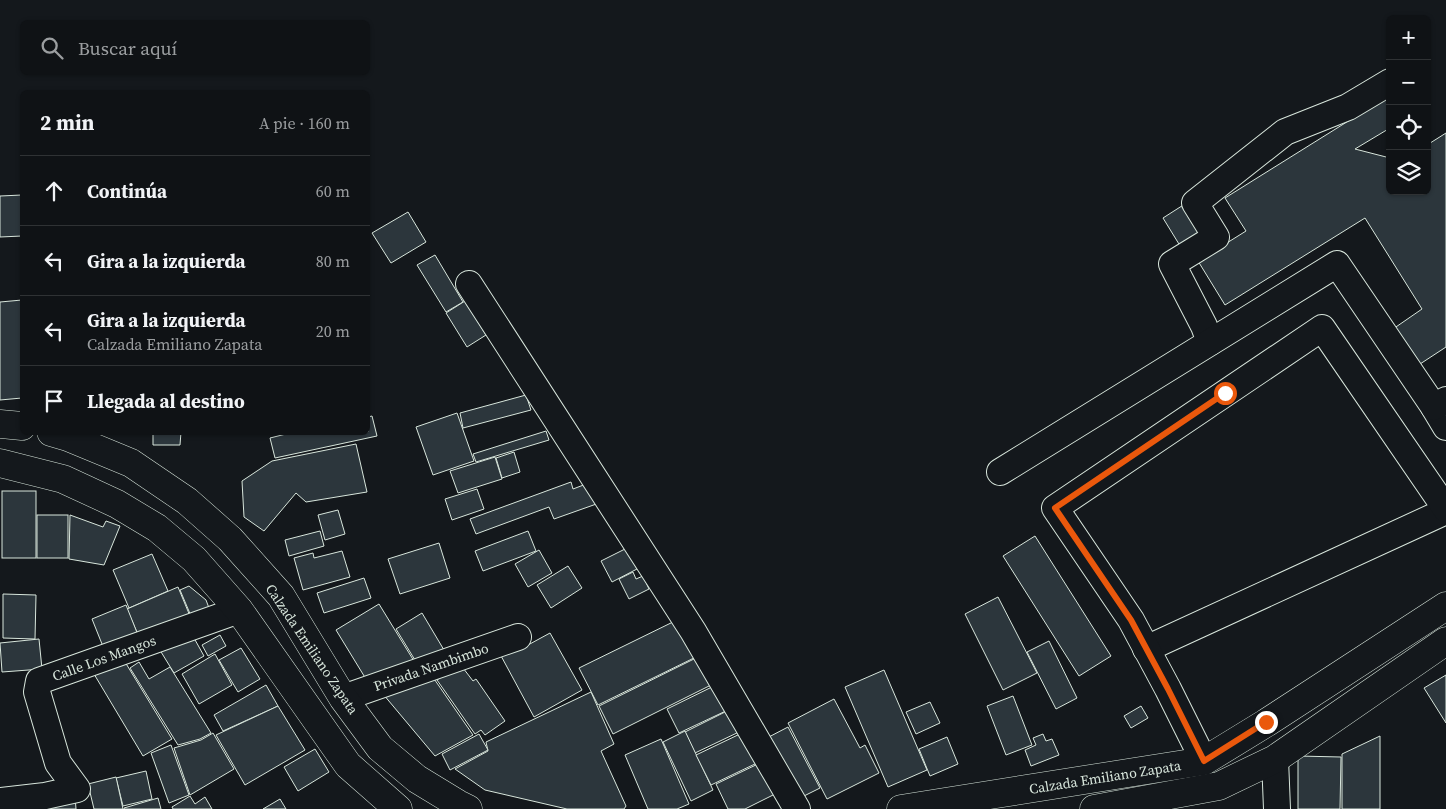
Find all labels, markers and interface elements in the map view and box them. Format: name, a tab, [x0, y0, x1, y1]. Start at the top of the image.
map controls	[1386, 15, 1431, 195]
button: +	[1386, 15, 1431, 60]
search box	[20, 20, 370, 75]
icon: search	[38, 34, 66, 62]
text: Buscar aquí	[78, 35, 177, 61]
button: −	[1386, 60, 1431, 105]
button: locate	[1386, 105, 1431, 150]
text: 2 min	[40, 108, 95, 137]
text: A pie · 160 m	[259, 112, 350, 134]
button: layers	[1386, 150, 1431, 195]
icon: ahead	[40, 177, 68, 205]
text: Continúa	[87, 178, 167, 204]
text: 60 m	[316, 180, 350, 202]
icon: left	[40, 247, 68, 275]
text: Gira a la izquierda	[87, 248, 246, 274]
text: 80 m	[316, 250, 350, 272]
text: Gira a la izquierda	[87, 307, 246, 333]
icon: left	[40, 317, 68, 345]
text: 20 m	[316, 320, 350, 342]
text: Calzada Emiliano Zapata	[87, 333, 262, 355]
route start	[1214, 382, 1237, 405]
icon: arrive	[40, 387, 68, 415]
text: Llegada al destino	[87, 388, 245, 414]
street label: Calzada Emiliano Zapata	[261, 580, 364, 719]
street label: Calle Los Mangos	[49, 630, 159, 686]
street label: Privada Nambimbo	[371, 638, 492, 696]
route end	[1255, 711, 1278, 734]
street label: Calzada Emiliano Zapata	[1028, 755, 1183, 799]

